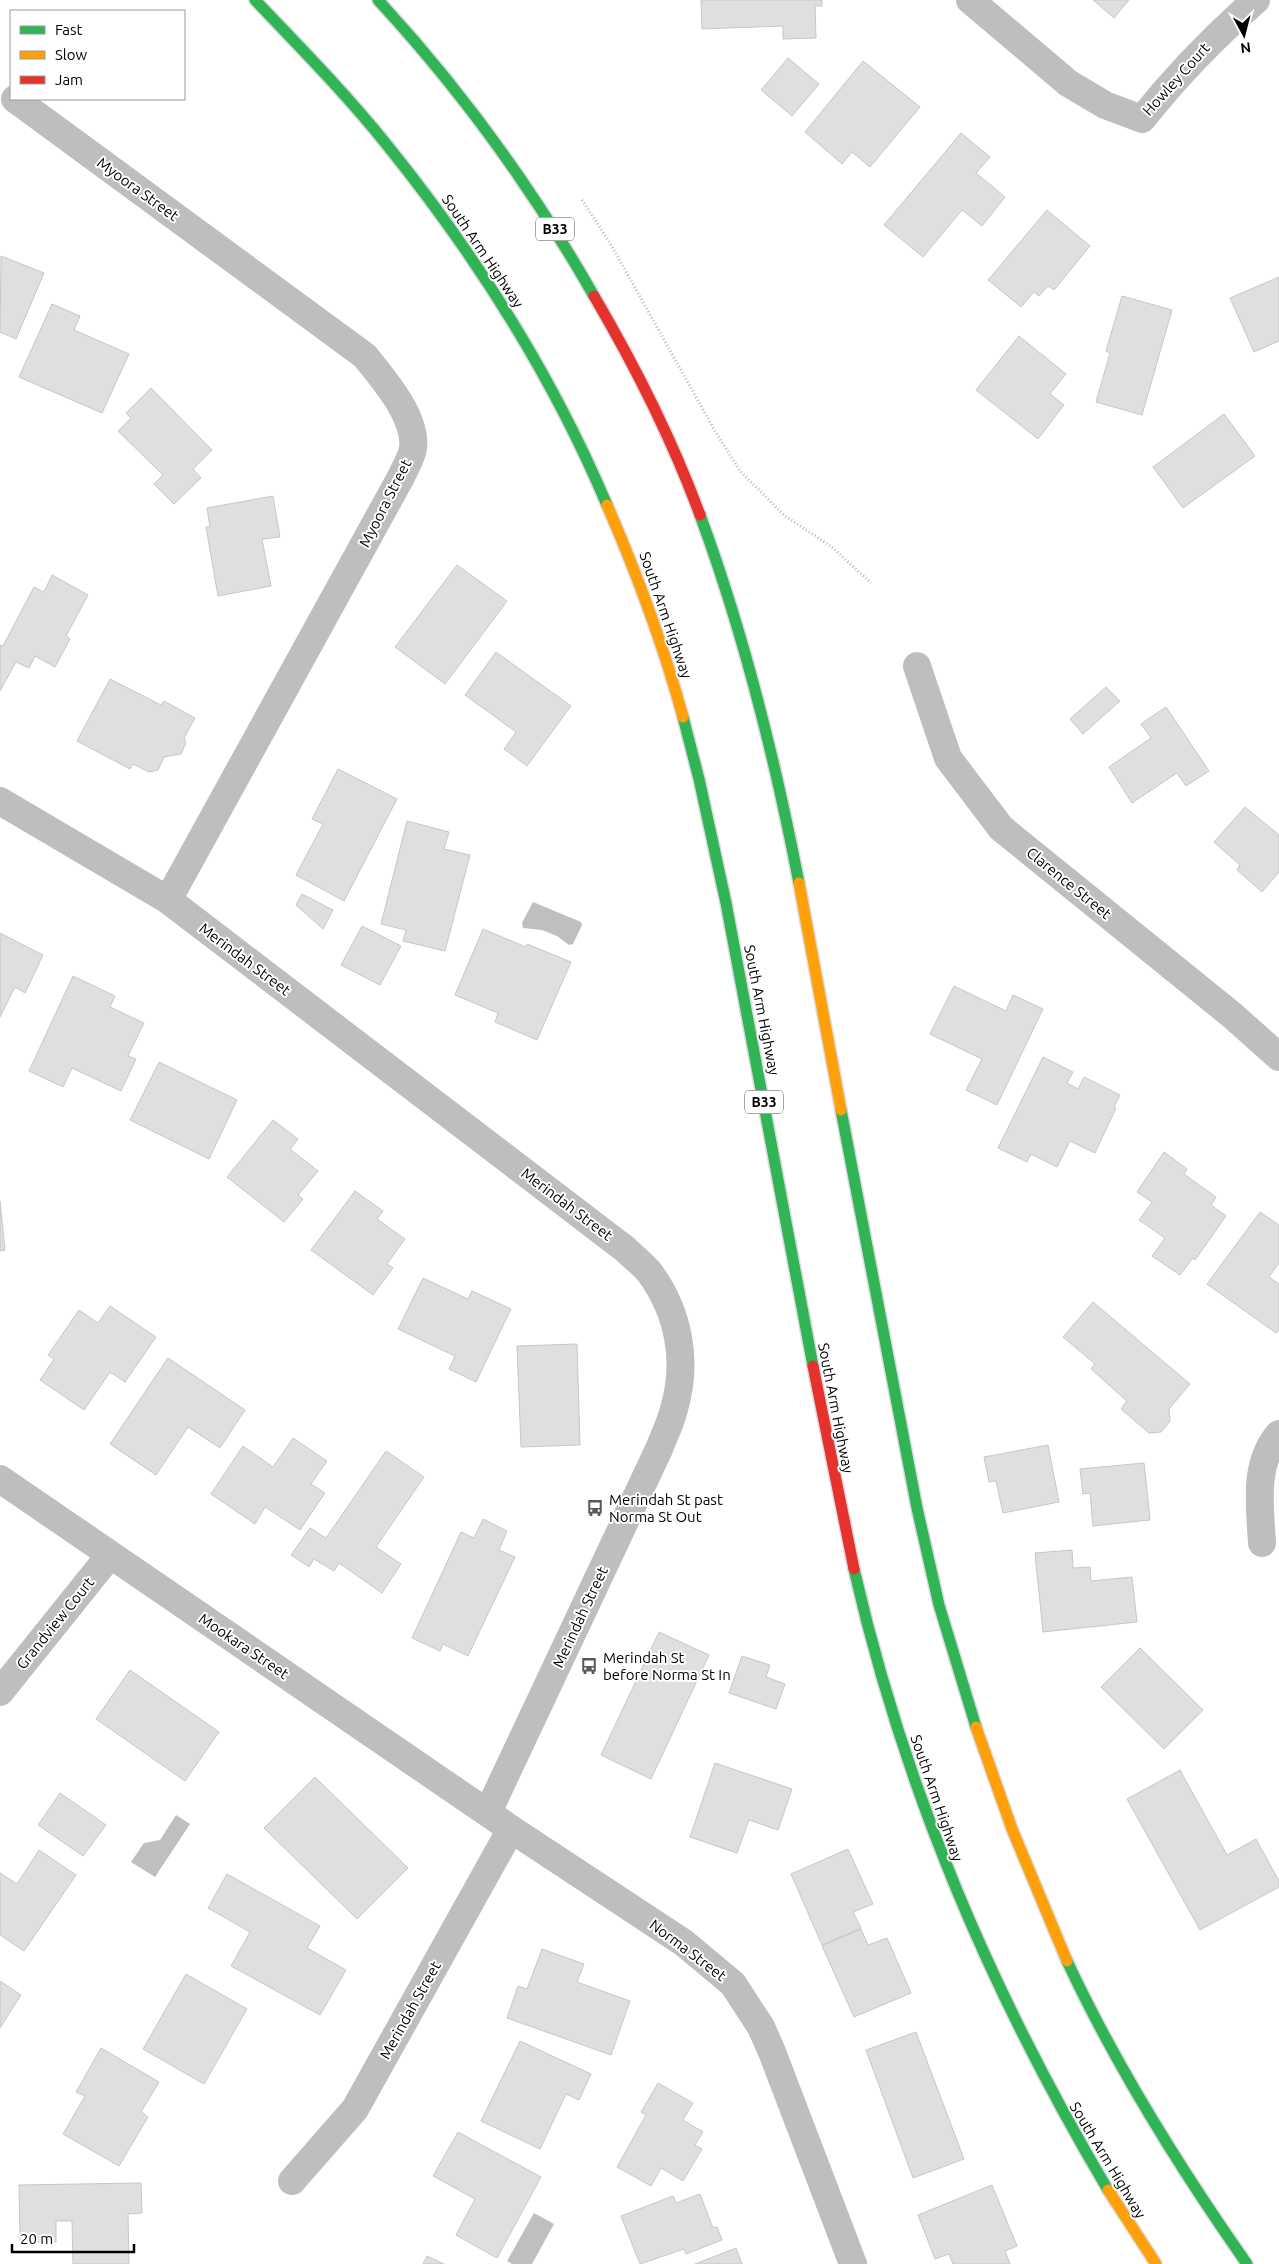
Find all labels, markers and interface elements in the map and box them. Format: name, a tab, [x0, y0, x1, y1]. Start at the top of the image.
legend	[10, 10, 185, 100]
north arrow	[1219, 10, 1269, 60]
text: Fast	[55, 21, 83, 38]
street label: Howley Court	[1139, 39, 1213, 119]
text: N	[1239, 39, 1252, 56]
text: Slow	[55, 46, 88, 63]
text: Jam	[55, 71, 83, 88]
street label: Myoora Street	[94, 154, 182, 224]
street label: South Arm Highway	[439, 191, 527, 311]
road number: B33	[536, 218, 574, 240]
street label: Myoora Street	[356, 456, 415, 550]
street label: South Arm Highway	[636, 549, 696, 681]
street label: Clarence Street	[1023, 844, 1115, 922]
street label: Merindah Street	[196, 919, 294, 999]
street label: South Arm Highway	[741, 943, 783, 1077]
road number: B33	[745, 1090, 783, 1114]
street label: Merindah Street	[518, 1164, 616, 1244]
street label: South Arm Highway	[815, 1341, 857, 1475]
place label: Merindah St past Norma St Out	[609, 1491, 723, 1525]
bus stop icon: Merindah St past Norma St Out	[585, 1498, 605, 1518]
street label: Merindah Street	[549, 1564, 611, 1670]
street label: Grandview Court	[13, 1574, 97, 1672]
street label: Mookara Street	[196, 1610, 292, 1682]
place label: Merindah St before Norma St In	[603, 1649, 731, 1683]
bus stop icon: Merindah St before Norma St In	[579, 1656, 599, 1676]
street label: South Arm Highway	[907, 1732, 967, 1864]
street label: Norma Street	[646, 1916, 730, 1984]
street label: Merindah Street	[376, 1958, 444, 2062]
street label: South Arm Highway	[1067, 2099, 1149, 2221]
scale bar	[12, 2222, 135, 2254]
text: 20 m	[20, 2230, 53, 2247]

